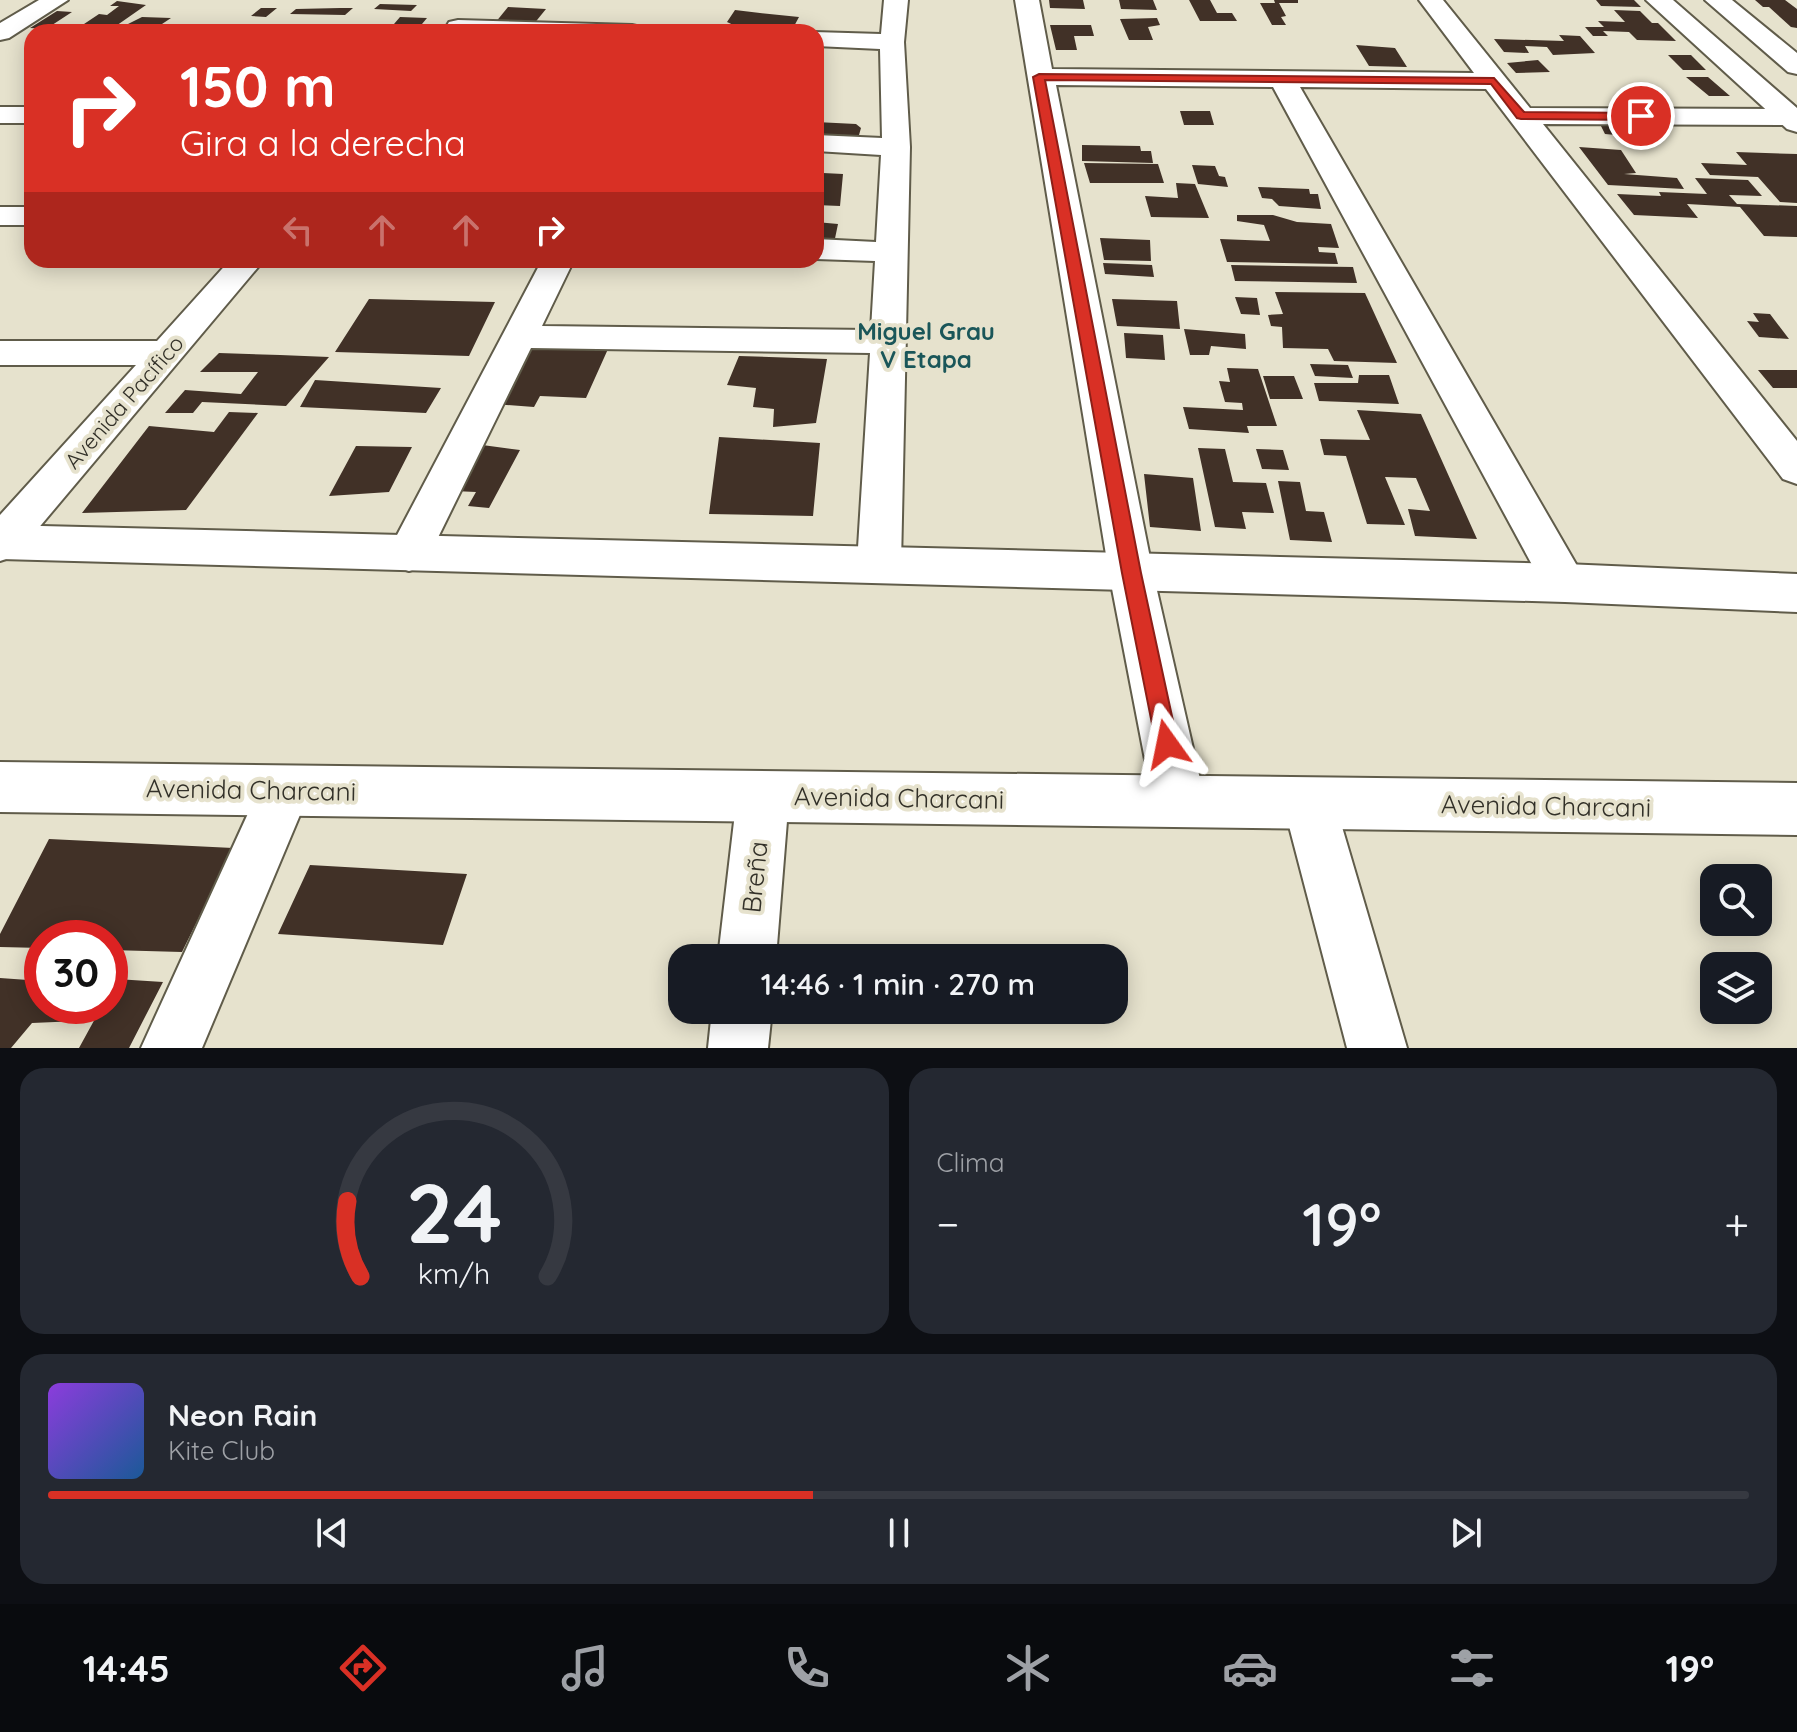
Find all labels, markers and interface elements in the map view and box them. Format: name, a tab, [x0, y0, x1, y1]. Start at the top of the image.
text: 150 m	[180, 51, 336, 121]
icon: right	[48, 56, 152, 160]
pin	[1607, 82, 1675, 150]
icon: arrive	[1619, 94, 1663, 138]
text: Gira a la derecha	[180, 120, 466, 165]
icon: left	[276, 208, 320, 252]
icon: ahead	[360, 208, 404, 252]
icon: ahead	[444, 208, 488, 252]
icon: right	[528, 208, 572, 252]
district label: Miguel Grau V Etapa	[857, 316, 995, 374]
street label: Avenida Pacífico	[59, 330, 189, 474]
position arrow	[1125, 702, 1209, 786]
street label: Avenida Charcani	[146, 771, 356, 808]
street label: Avenida Charcani	[794, 779, 1004, 816]
street label: Avenida Charcani	[1441, 787, 1651, 824]
street label: Breña	[734, 839, 775, 914]
map controls	[1700, 864, 1772, 1024]
button: search	[1700, 864, 1772, 936]
speed limit sign: 30	[24, 920, 128, 1024]
button: layers	[1700, 952, 1772, 1024]
text: 14:46 · 1 min · 270 m	[761, 965, 1035, 1003]
text: Clima	[937, 1146, 1005, 1179]
text: 24	[406, 1160, 502, 1264]
text: 19°	[1302, 1186, 1381, 1261]
text: −	[937, 1196, 959, 1251]
text: +	[1724, 1196, 1749, 1251]
text: km/h	[418, 1255, 491, 1291]
text: Neon Rain	[168, 1396, 317, 1434]
text: Kite Club	[168, 1434, 275, 1467]
icon: previous	[310, 1511, 354, 1555]
icon: pause	[877, 1511, 921, 1555]
icon: next	[1444, 1511, 1488, 1555]
icon: directions	[335, 1640, 391, 1696]
icon: music	[557, 1640, 613, 1696]
icon: phone	[779, 1640, 835, 1696]
icon: climate	[1000, 1640, 1056, 1696]
icon: car	[1222, 1640, 1278, 1696]
icon: filters	[1444, 1640, 1500, 1696]
text: 14:45	[83, 1646, 170, 1691]
text: 19°	[1665, 1646, 1714, 1691]

